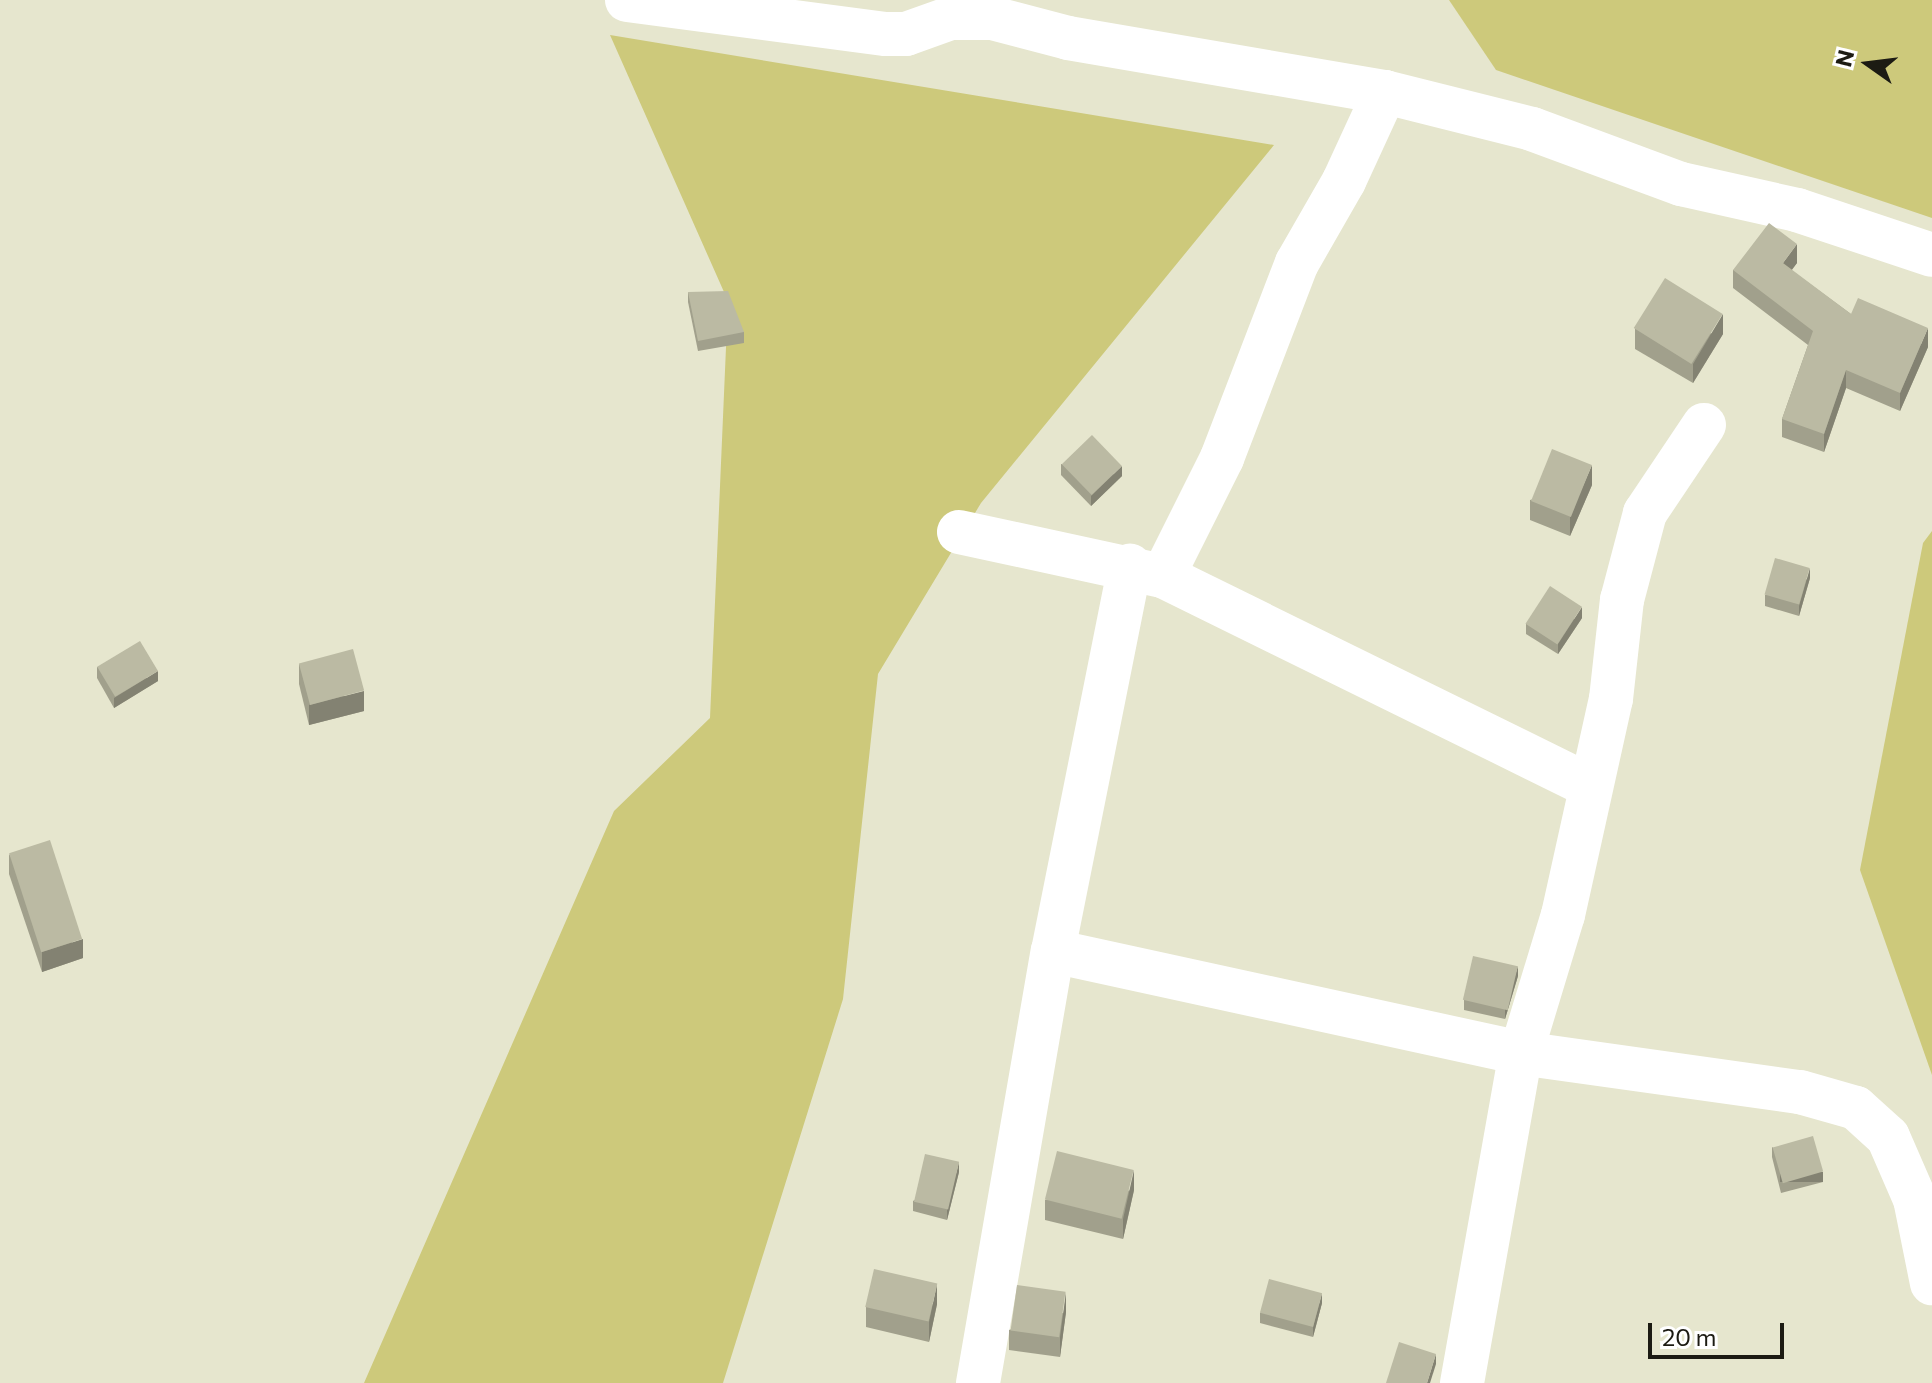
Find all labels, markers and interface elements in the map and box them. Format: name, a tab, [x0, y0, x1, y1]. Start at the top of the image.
north arrow	[1828, 24, 1908, 104]
text: N	[1829, 47, 1859, 69]
scale bar	[1652, 1307, 1788, 1357]
text: 20 m	[1662, 1322, 1716, 1351]

